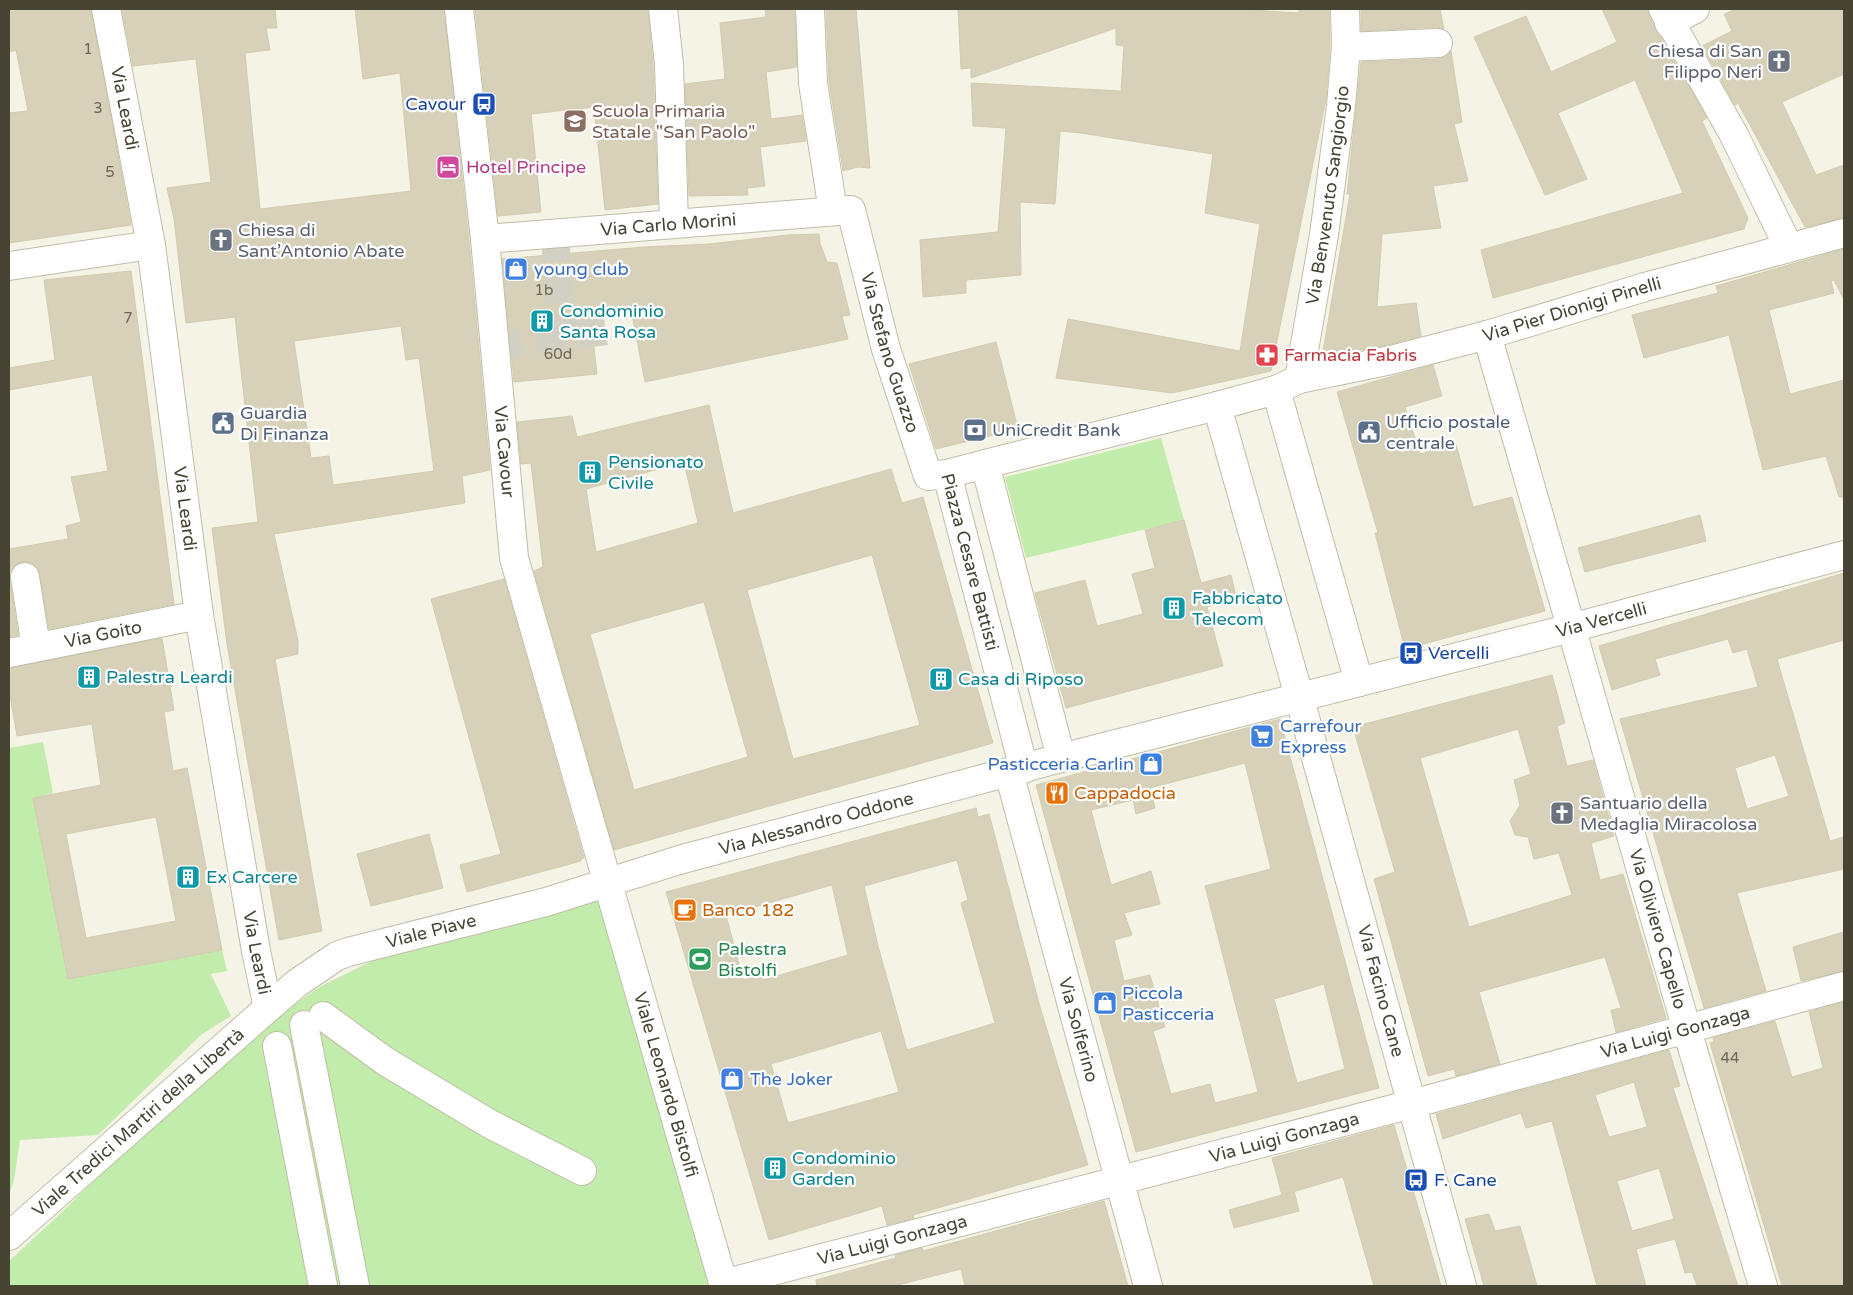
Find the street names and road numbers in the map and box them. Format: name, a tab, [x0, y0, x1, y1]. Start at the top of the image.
street label: Via Leardi	[106, 65, 144, 152]
street label: Via Benvenuto Sangiorgio	[1301, 85, 1354, 307]
street label: Via Carlo Morini	[600, 208, 737, 241]
street label: Via Stefano Guazzo	[856, 270, 924, 436]
street label: Via Pier Dionigi Pinelli	[1480, 272, 1664, 347]
street label: Via Cavour	[489, 405, 519, 499]
street label: Via Leardi	[169, 465, 202, 552]
street label: Piazza Cesare Battisti	[936, 471, 1004, 653]
street label: Via Vercelli	[1553, 597, 1649, 642]
street label: Via Goito	[63, 616, 144, 653]
street label: Via Alessandro Oddone	[716, 787, 916, 860]
street label: Via Oliviero Capello	[1624, 846, 1691, 1012]
street label: Via Leardi	[238, 909, 276, 997]
street label: Viale Piave	[384, 909, 479, 953]
street label: Via Facino Cane	[1353, 923, 1409, 1059]
street label: Via Solferino	[1054, 975, 1103, 1085]
street label: Viale Leonardo Bistolfi	[629, 990, 703, 1180]
street label: Via Luigi Gonzaga	[1598, 1001, 1752, 1063]
street label: Viale Tredici Martiri della Libertà	[28, 1023, 249, 1222]
street label: Via Luigi Gonzaga	[1207, 1107, 1361, 1168]
street label: Via Luigi Gonzaga	[815, 1210, 970, 1270]

